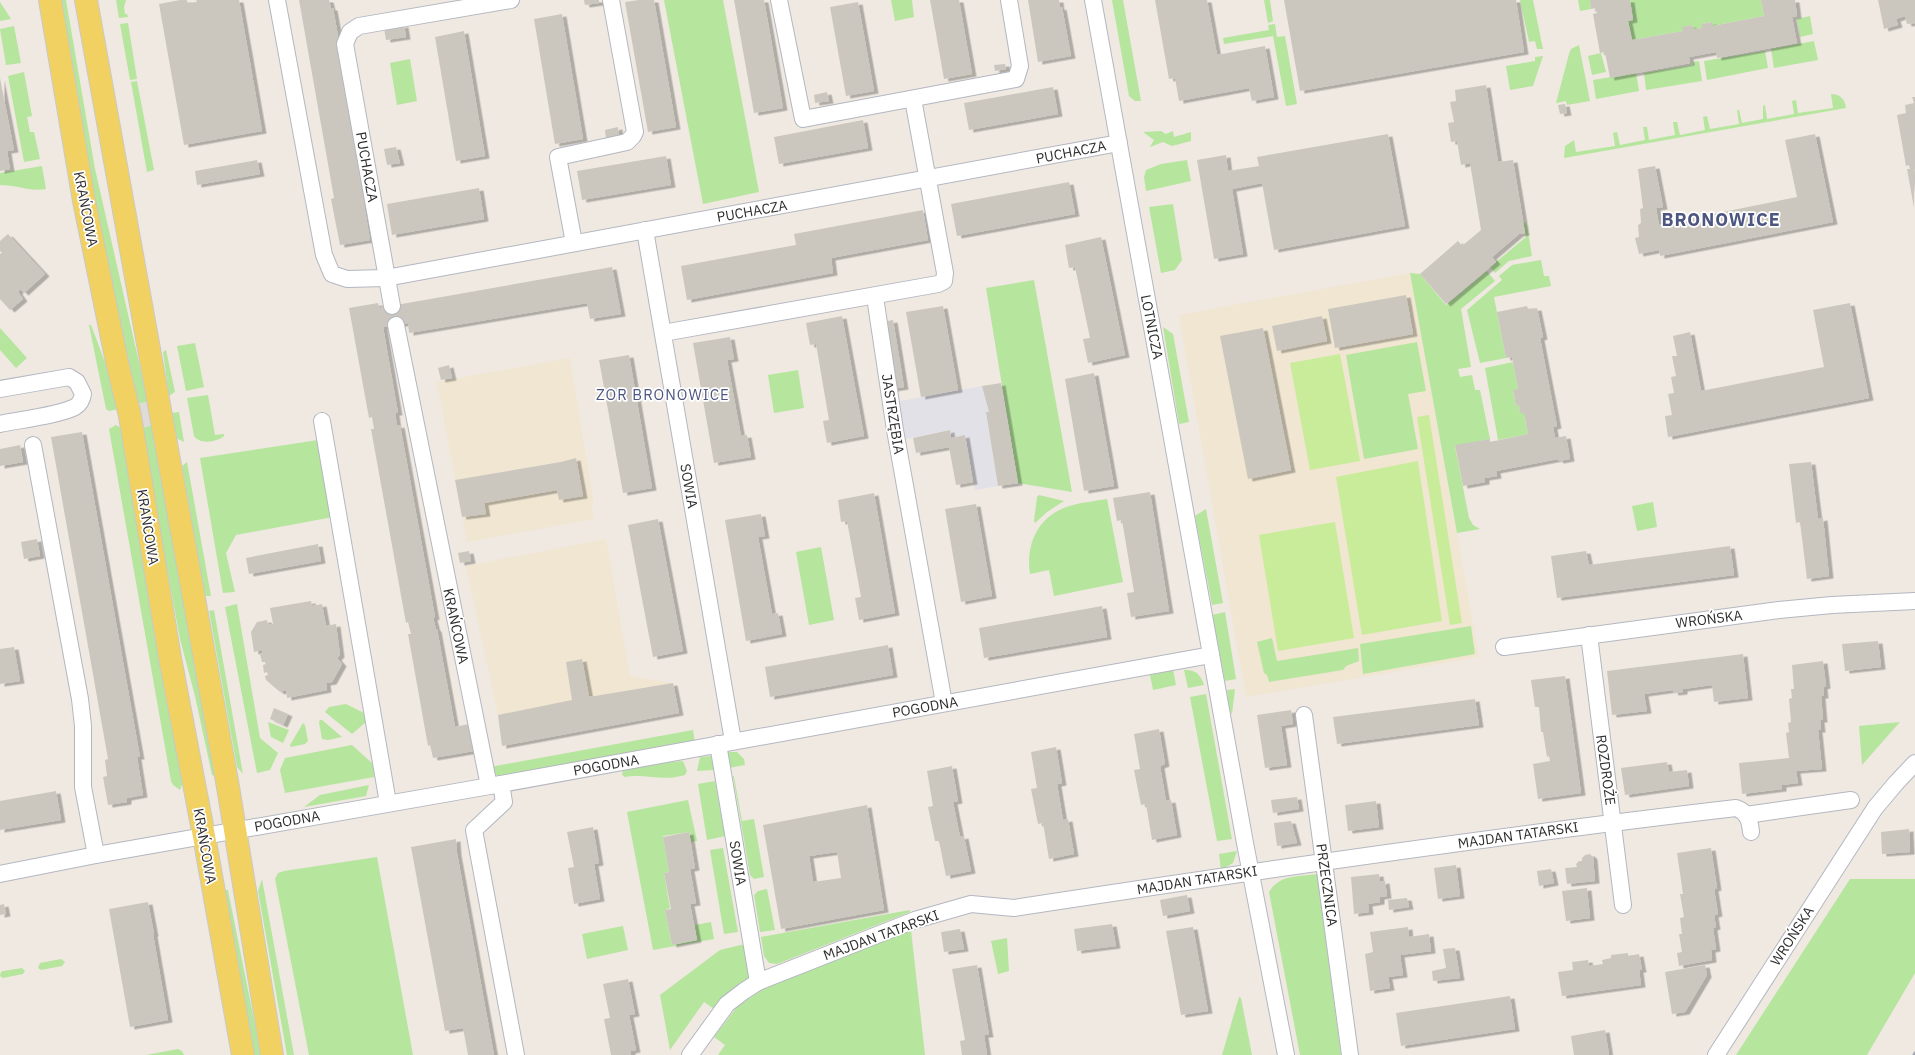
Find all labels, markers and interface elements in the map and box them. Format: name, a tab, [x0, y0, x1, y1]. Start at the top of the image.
street label: PUCHACZA	[352, 130, 382, 204]
street label: PUCHACZA	[1034, 136, 1108, 168]
street label: KRAŃCOWA	[70, 170, 103, 248]
street label: PUCHACZA	[715, 196, 789, 226]
district label: BRONOWICE	[1661, 208, 1781, 231]
street label: LOTNICZA	[1137, 293, 1167, 361]
street label: JASTRZĘBIA	[878, 373, 908, 455]
district label: ZOR BRONOWICE	[596, 385, 730, 404]
street label: SOWIA	[676, 462, 702, 510]
street label: KRAŃCOWA	[133, 488, 164, 566]
street label: KRAŃCOWA	[439, 586, 474, 665]
street label: WROŃSKA	[1674, 605, 1743, 632]
street label: POGODNA	[891, 692, 959, 722]
street label: ROZDROŻE	[1592, 734, 1620, 806]
street label: POGODNA	[572, 750, 640, 780]
street label: POGODNA	[253, 806, 321, 836]
street label: KRAŃCOWA	[189, 807, 221, 885]
street label: MAJDAN TATARSKI	[1456, 818, 1580, 852]
street label: SOWIA	[726, 839, 750, 887]
street label: PRZECZNICA	[1312, 842, 1342, 928]
street label: MAJDAN TATARSKI	[1135, 862, 1259, 898]
street label: WROŃSKA	[1765, 902, 1818, 969]
street label: MAJDAN TATARSKI	[821, 906, 941, 964]

